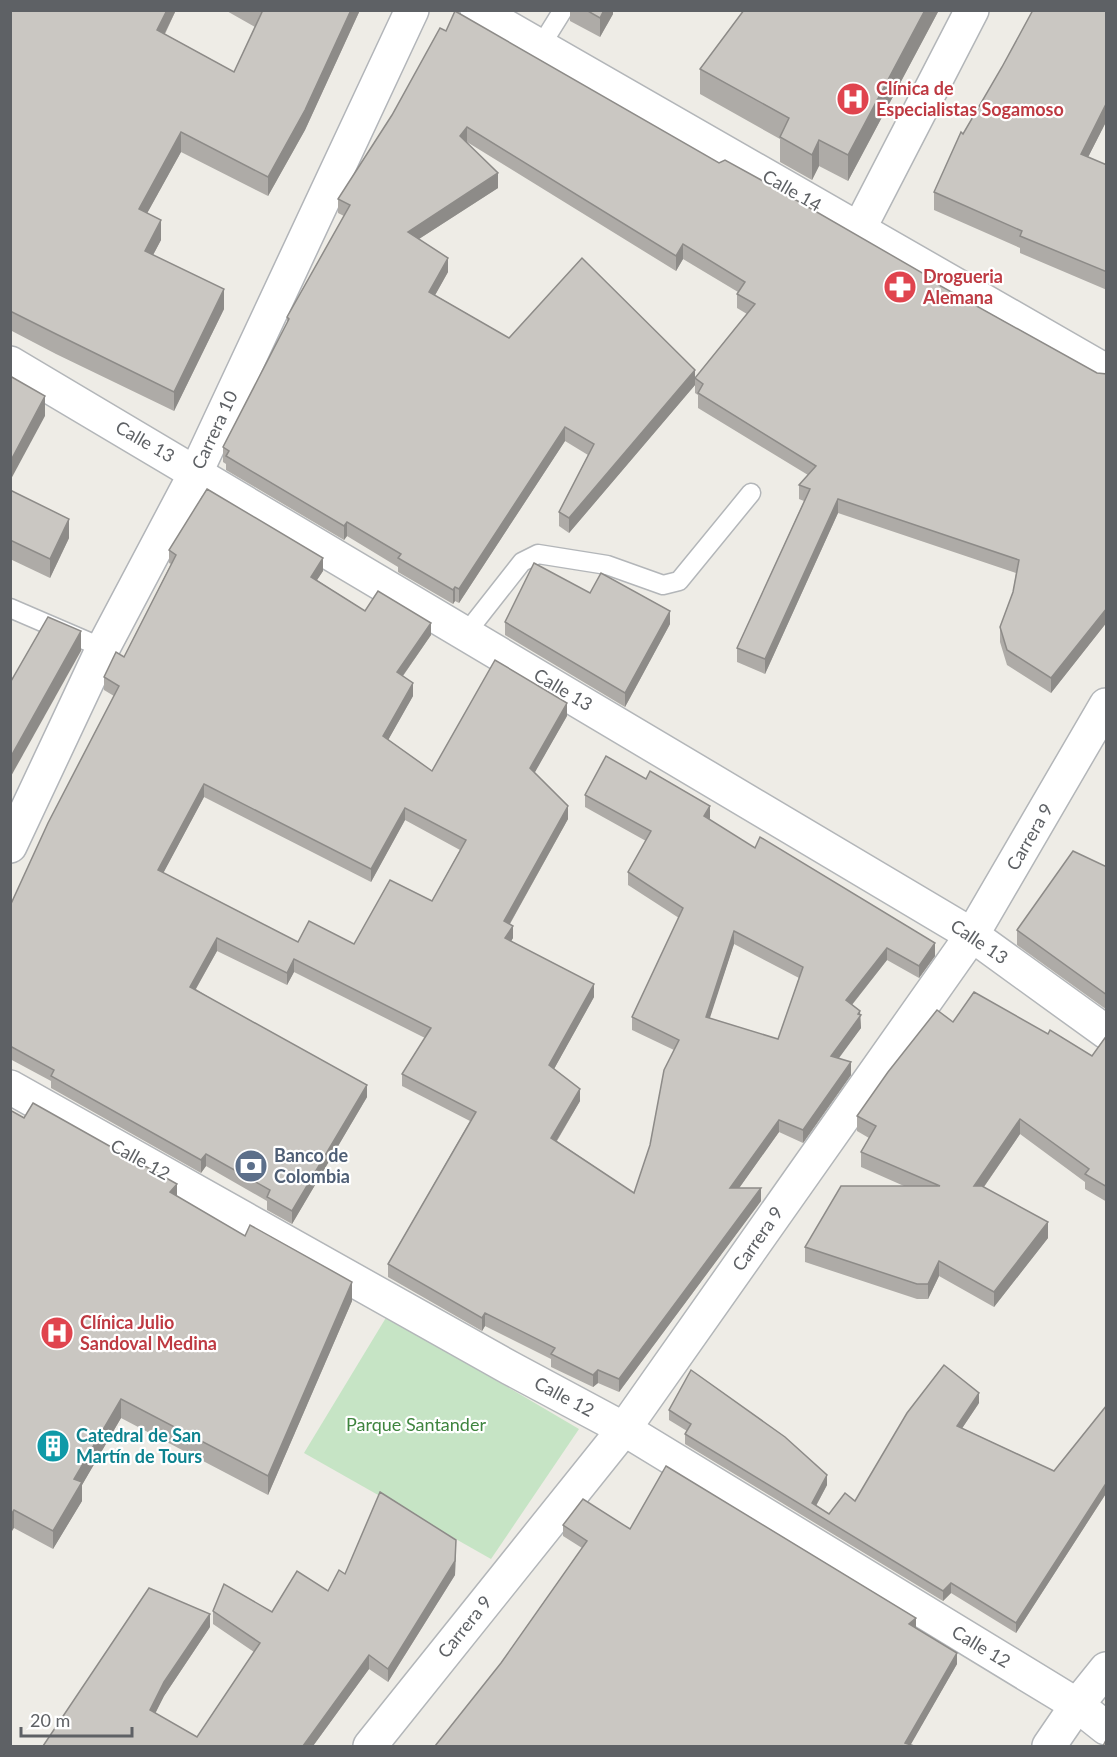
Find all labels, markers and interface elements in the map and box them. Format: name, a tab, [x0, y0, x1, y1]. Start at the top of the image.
place label: Clínica de Especialistas Sogamoso	[876, 77, 1064, 120]
hospital icon: Clínica de Especialistas Sogamoso	[835, 81, 871, 117]
street label: Calle 14	[759, 164, 826, 216]
place label: Drogueria Alemana	[922, 265, 1003, 308]
pharmacy icon: Drogueria Alemana	[882, 269, 918, 305]
street label: Carrera 10	[186, 387, 242, 472]
street label: Calle 13	[112, 415, 179, 467]
street label: Calle 13	[530, 663, 597, 715]
street label: Carrera 9	[1001, 799, 1057, 874]
street label: Calle 13	[947, 914, 1012, 968]
street label: Calle 12	[107, 1134, 174, 1184]
place label: Banco de Colombia	[274, 1144, 350, 1187]
bank icon: Banco de Colombia	[233, 1148, 269, 1184]
street label: Carrera 9	[727, 1202, 787, 1275]
place label: Clínica Julio Sandoval Medina	[80, 1311, 217, 1354]
hospital icon: Clínica Julio Sandoval Medina	[39, 1315, 75, 1351]
street label: Calle 12	[531, 1371, 598, 1421]
park label: Parque Santander	[346, 1413, 486, 1435]
place label: Catedral de San Martín de Tours	[76, 1424, 202, 1467]
building icon: Catedral de San Martín de Tours	[35, 1428, 71, 1464]
street label: Carrera 9	[433, 1591, 496, 1662]
street label: Calle 12	[948, 1620, 1015, 1672]
scale bar	[21, 1700, 132, 1738]
text: 20 m	[30, 1709, 70, 1731]

